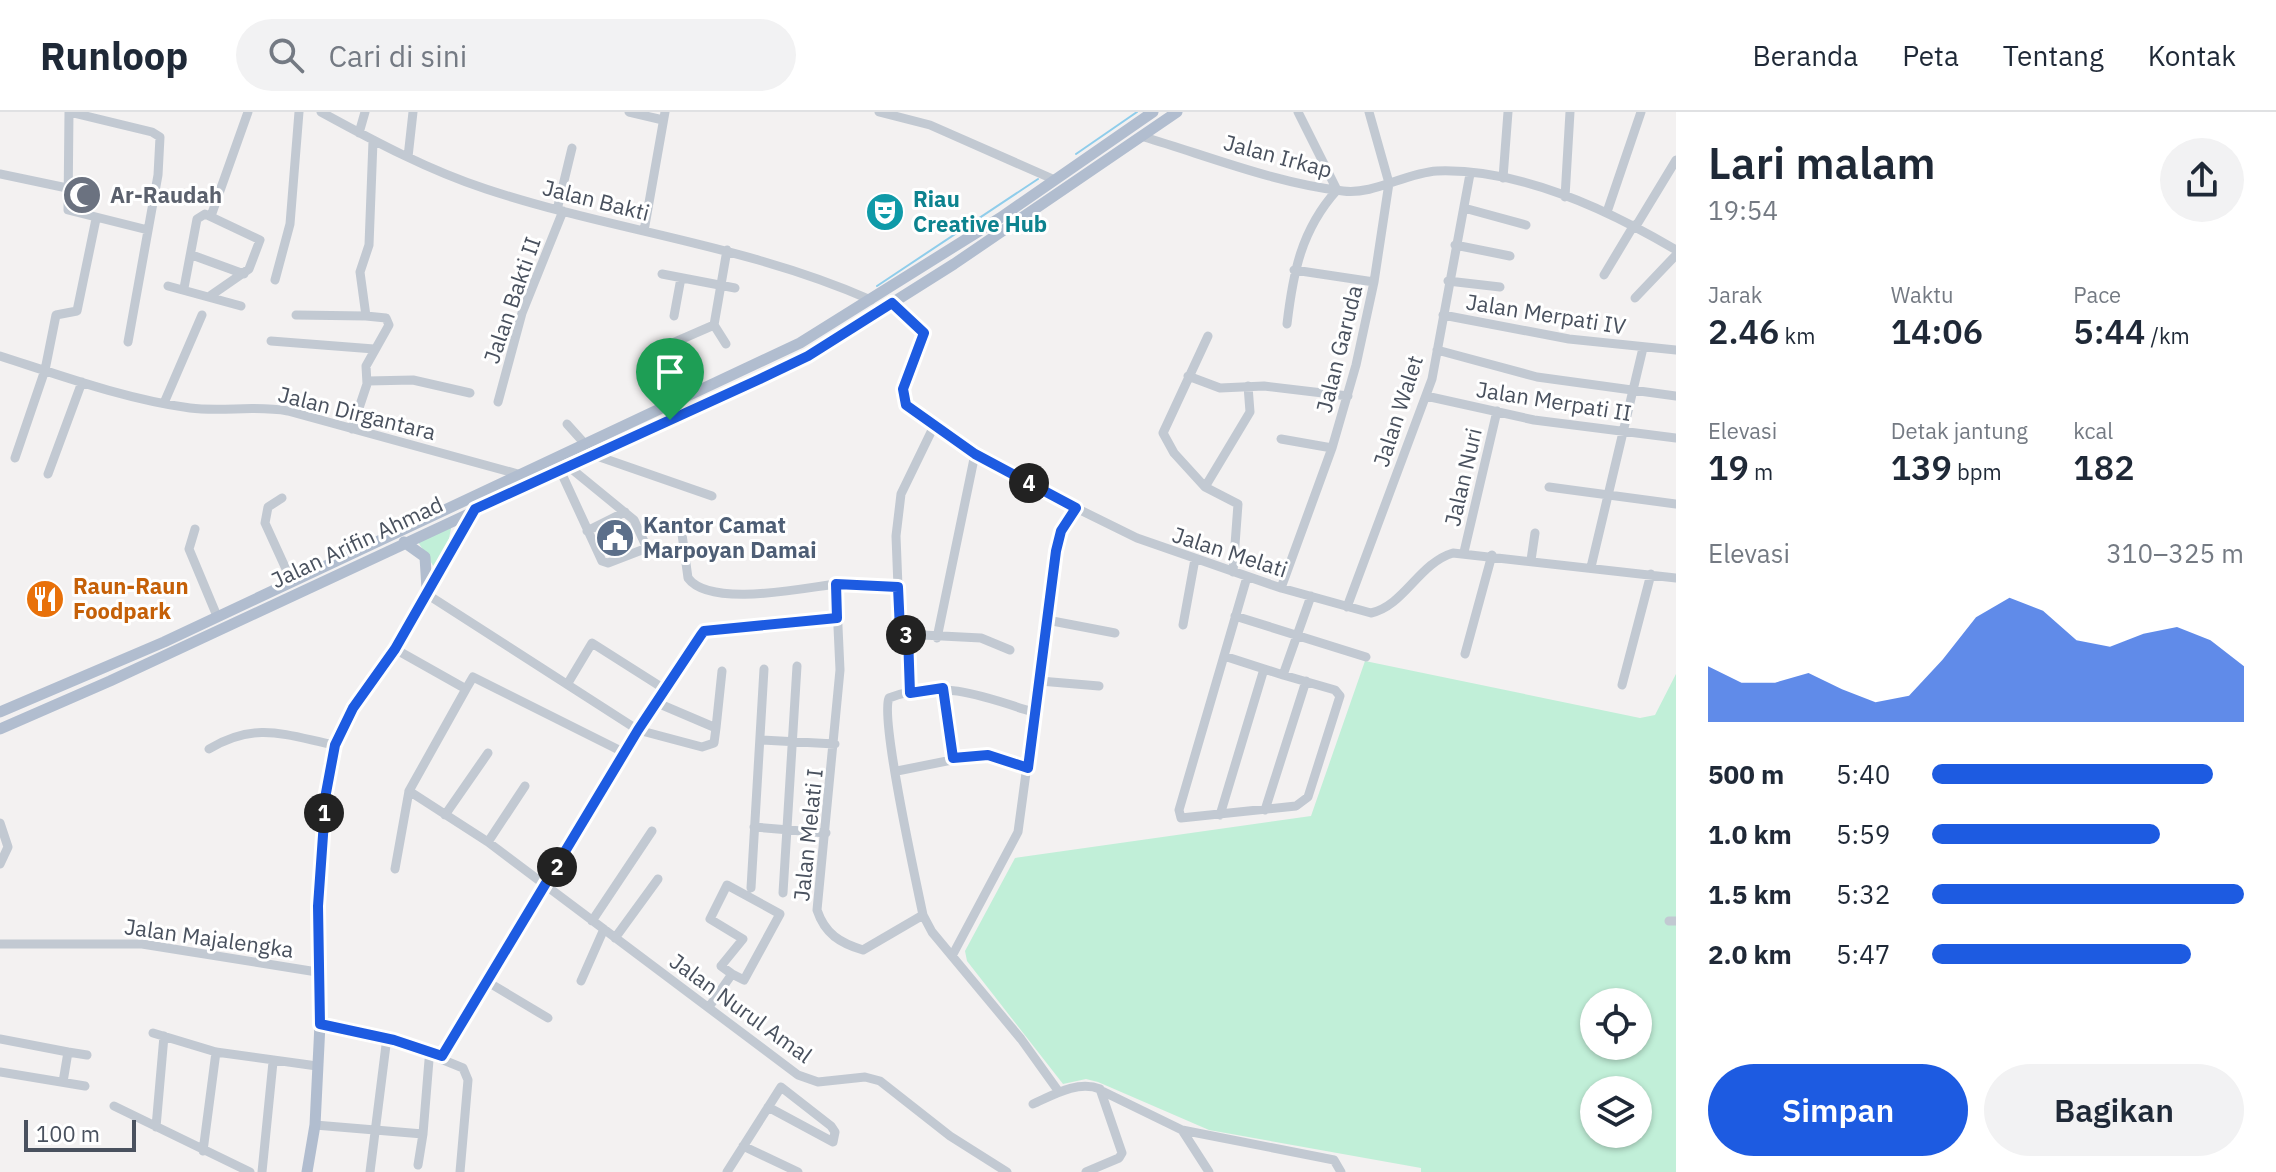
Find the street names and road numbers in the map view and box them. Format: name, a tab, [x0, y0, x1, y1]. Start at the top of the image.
street label: Jalan Irkap	[1221, 127, 1336, 184]
street label: Jalan Bakti	[540, 172, 653, 227]
street label: Jalan Bakti II	[476, 233, 547, 367]
street label: Jalan Garuda	[1309, 282, 1368, 416]
street label: Jalan Merpati IV	[1464, 287, 1628, 340]
street label: Jalan Walet	[1366, 352, 1429, 470]
street label: Jalan Merpati II	[1474, 374, 1634, 427]
street label: Jalan Dirgantara	[275, 379, 439, 446]
street label: Jalan Nuri	[1437, 425, 1488, 529]
street label: Jalan Arifin Ahmad	[266, 489, 447, 594]
street label: Jalan Melati	[1169, 519, 1291, 584]
street label: Jalan Melati I	[786, 767, 829, 903]
street label: Jalan Majalengka	[123, 911, 296, 964]
street label: Jalan Nurul Amal	[664, 946, 818, 1069]

